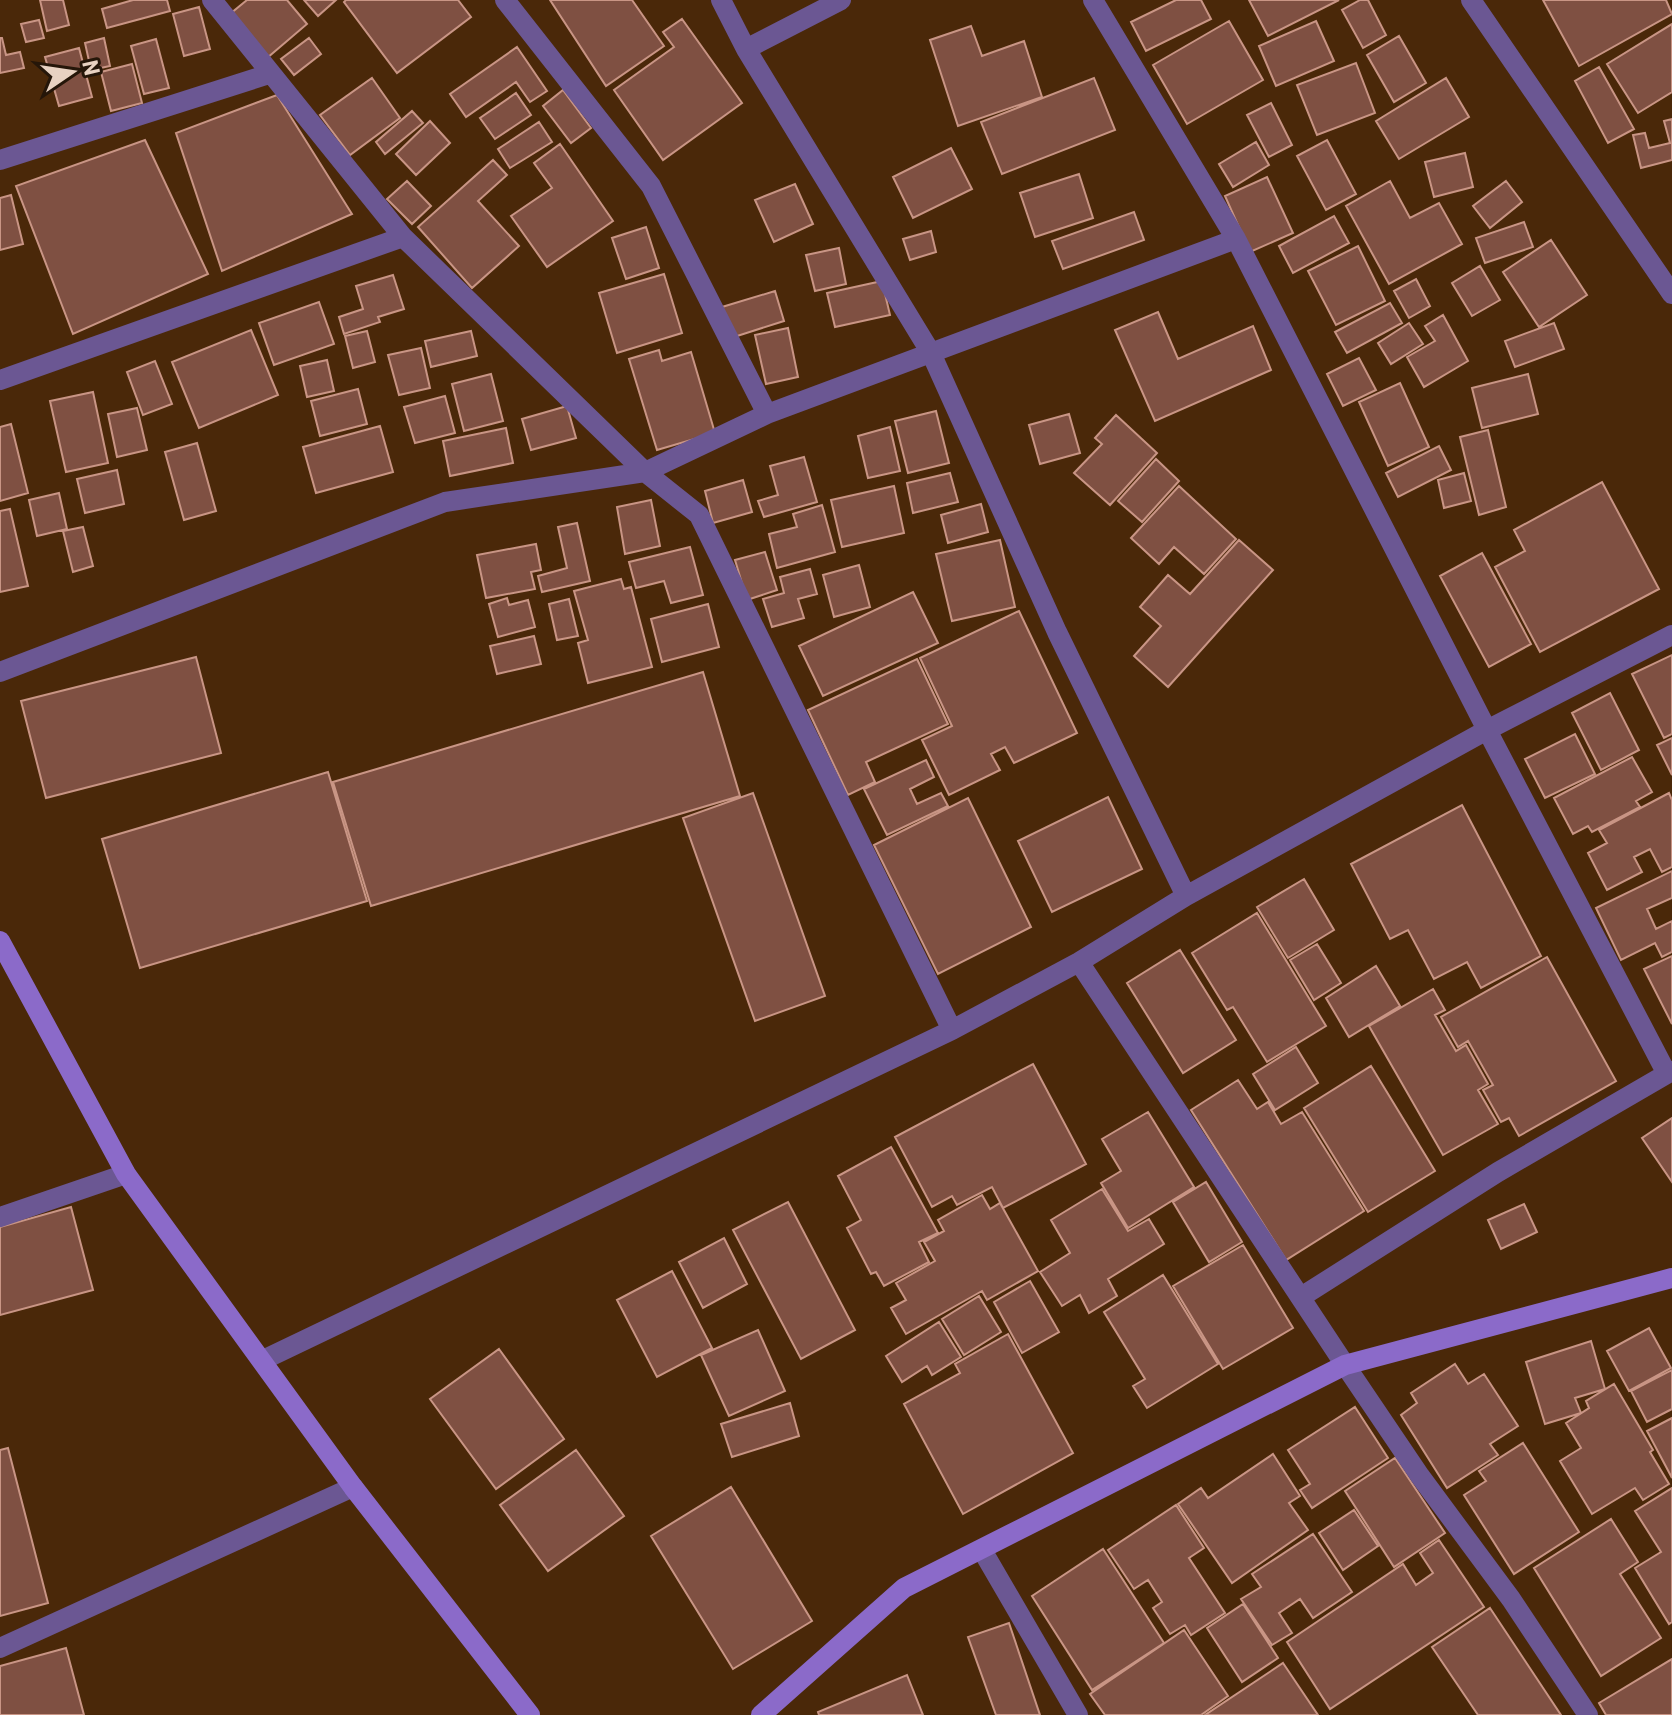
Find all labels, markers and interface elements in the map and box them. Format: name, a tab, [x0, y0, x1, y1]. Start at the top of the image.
north arrow	[32, 32, 112, 112]
text: N	[78, 57, 107, 77]

